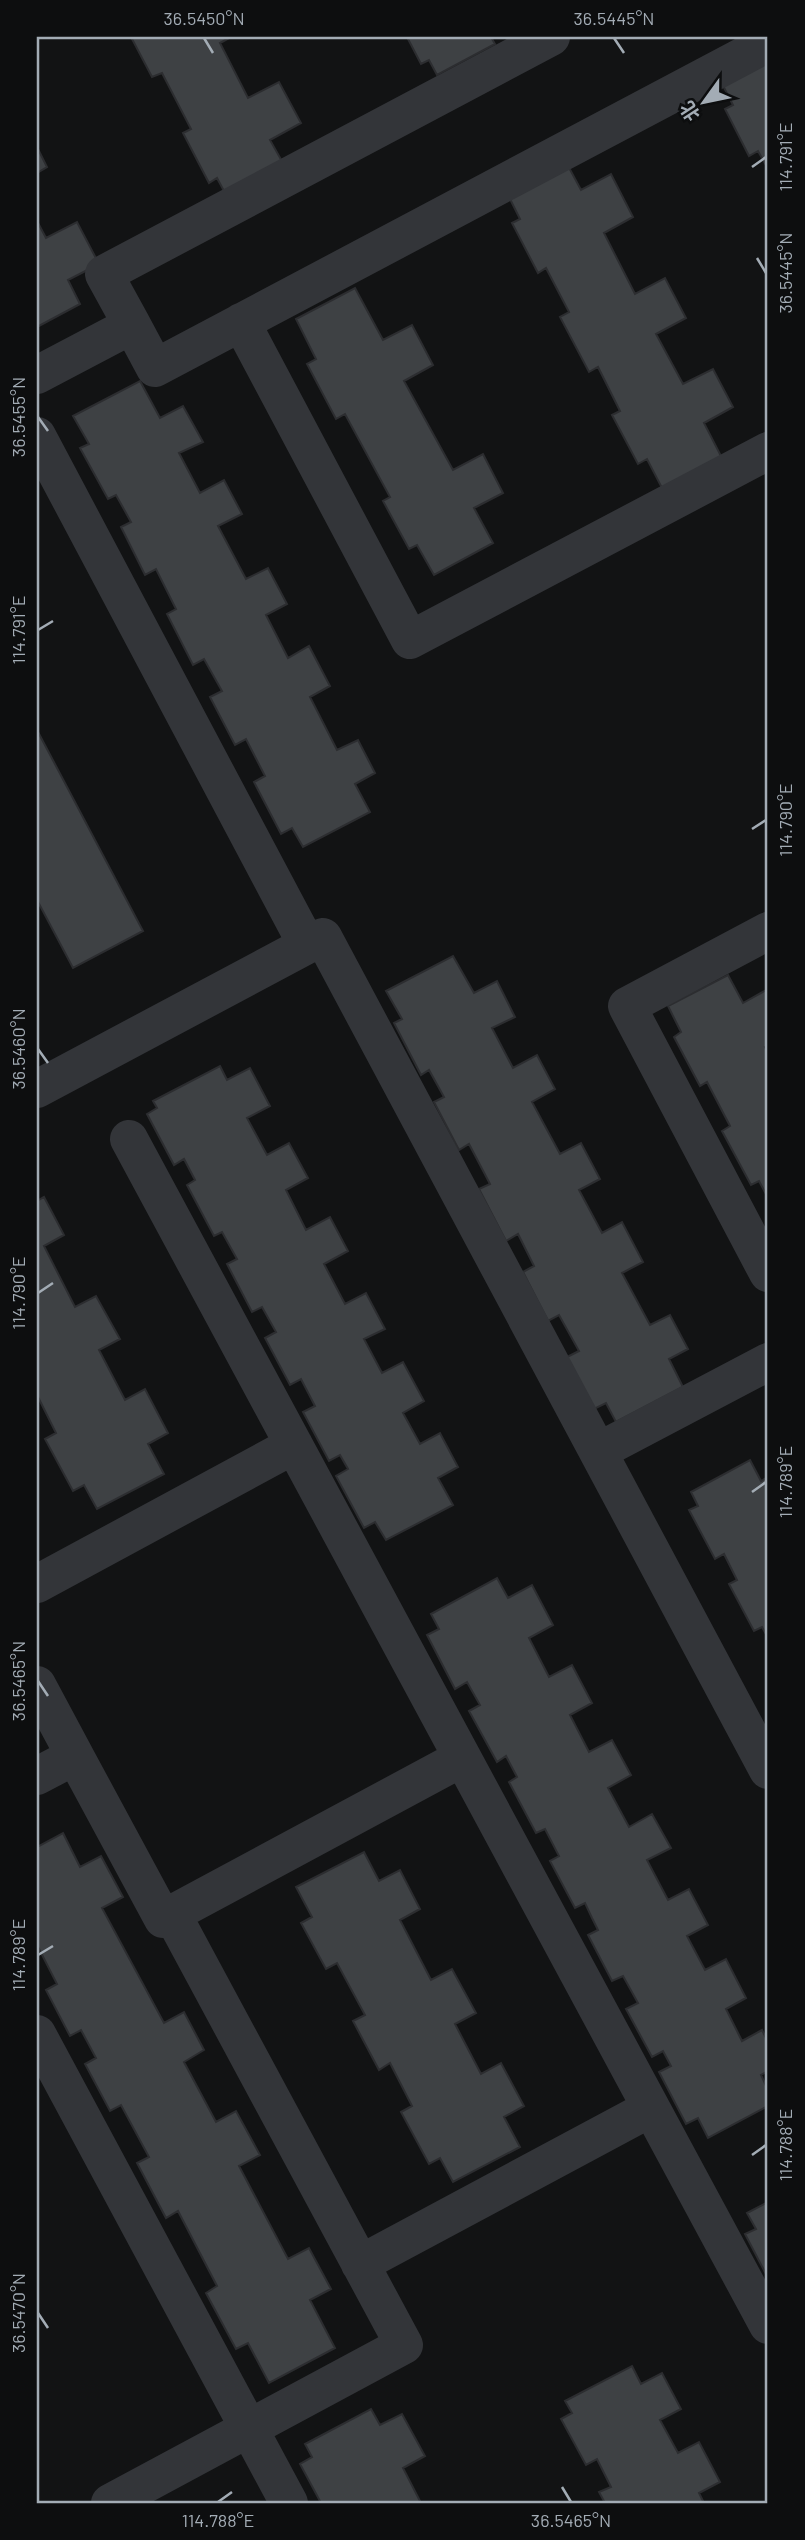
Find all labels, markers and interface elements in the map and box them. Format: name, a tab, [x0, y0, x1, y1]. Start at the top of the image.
text: 36.5450°N	[163, 7, 245, 29]
text: 36.5445°N	[574, 7, 654, 29]
north arrow	[668, 66, 738, 136]
text: 北	[675, 97, 704, 126]
text: 114.791°E	[774, 122, 796, 192]
text: 36.5445°N	[774, 233, 796, 313]
text: 36.5455°N	[7, 377, 29, 457]
text: 114.791°E	[7, 595, 29, 665]
text: 114.790°E	[774, 783, 796, 857]
text: 36.5460°N	[7, 1008, 29, 1090]
text: 114.790°E	[7, 1256, 29, 1330]
text: 114.789°E	[774, 1446, 796, 1518]
text: 36.5465°N	[7, 1641, 29, 1721]
text: 114.789°E	[7, 1919, 29, 1991]
text: 114.788°E	[774, 2109, 796, 2181]
text: 36.5470°N	[7, 2273, 29, 2353]
text: 114.788°E	[182, 2509, 254, 2531]
text: 36.5465°N	[531, 2509, 611, 2531]

